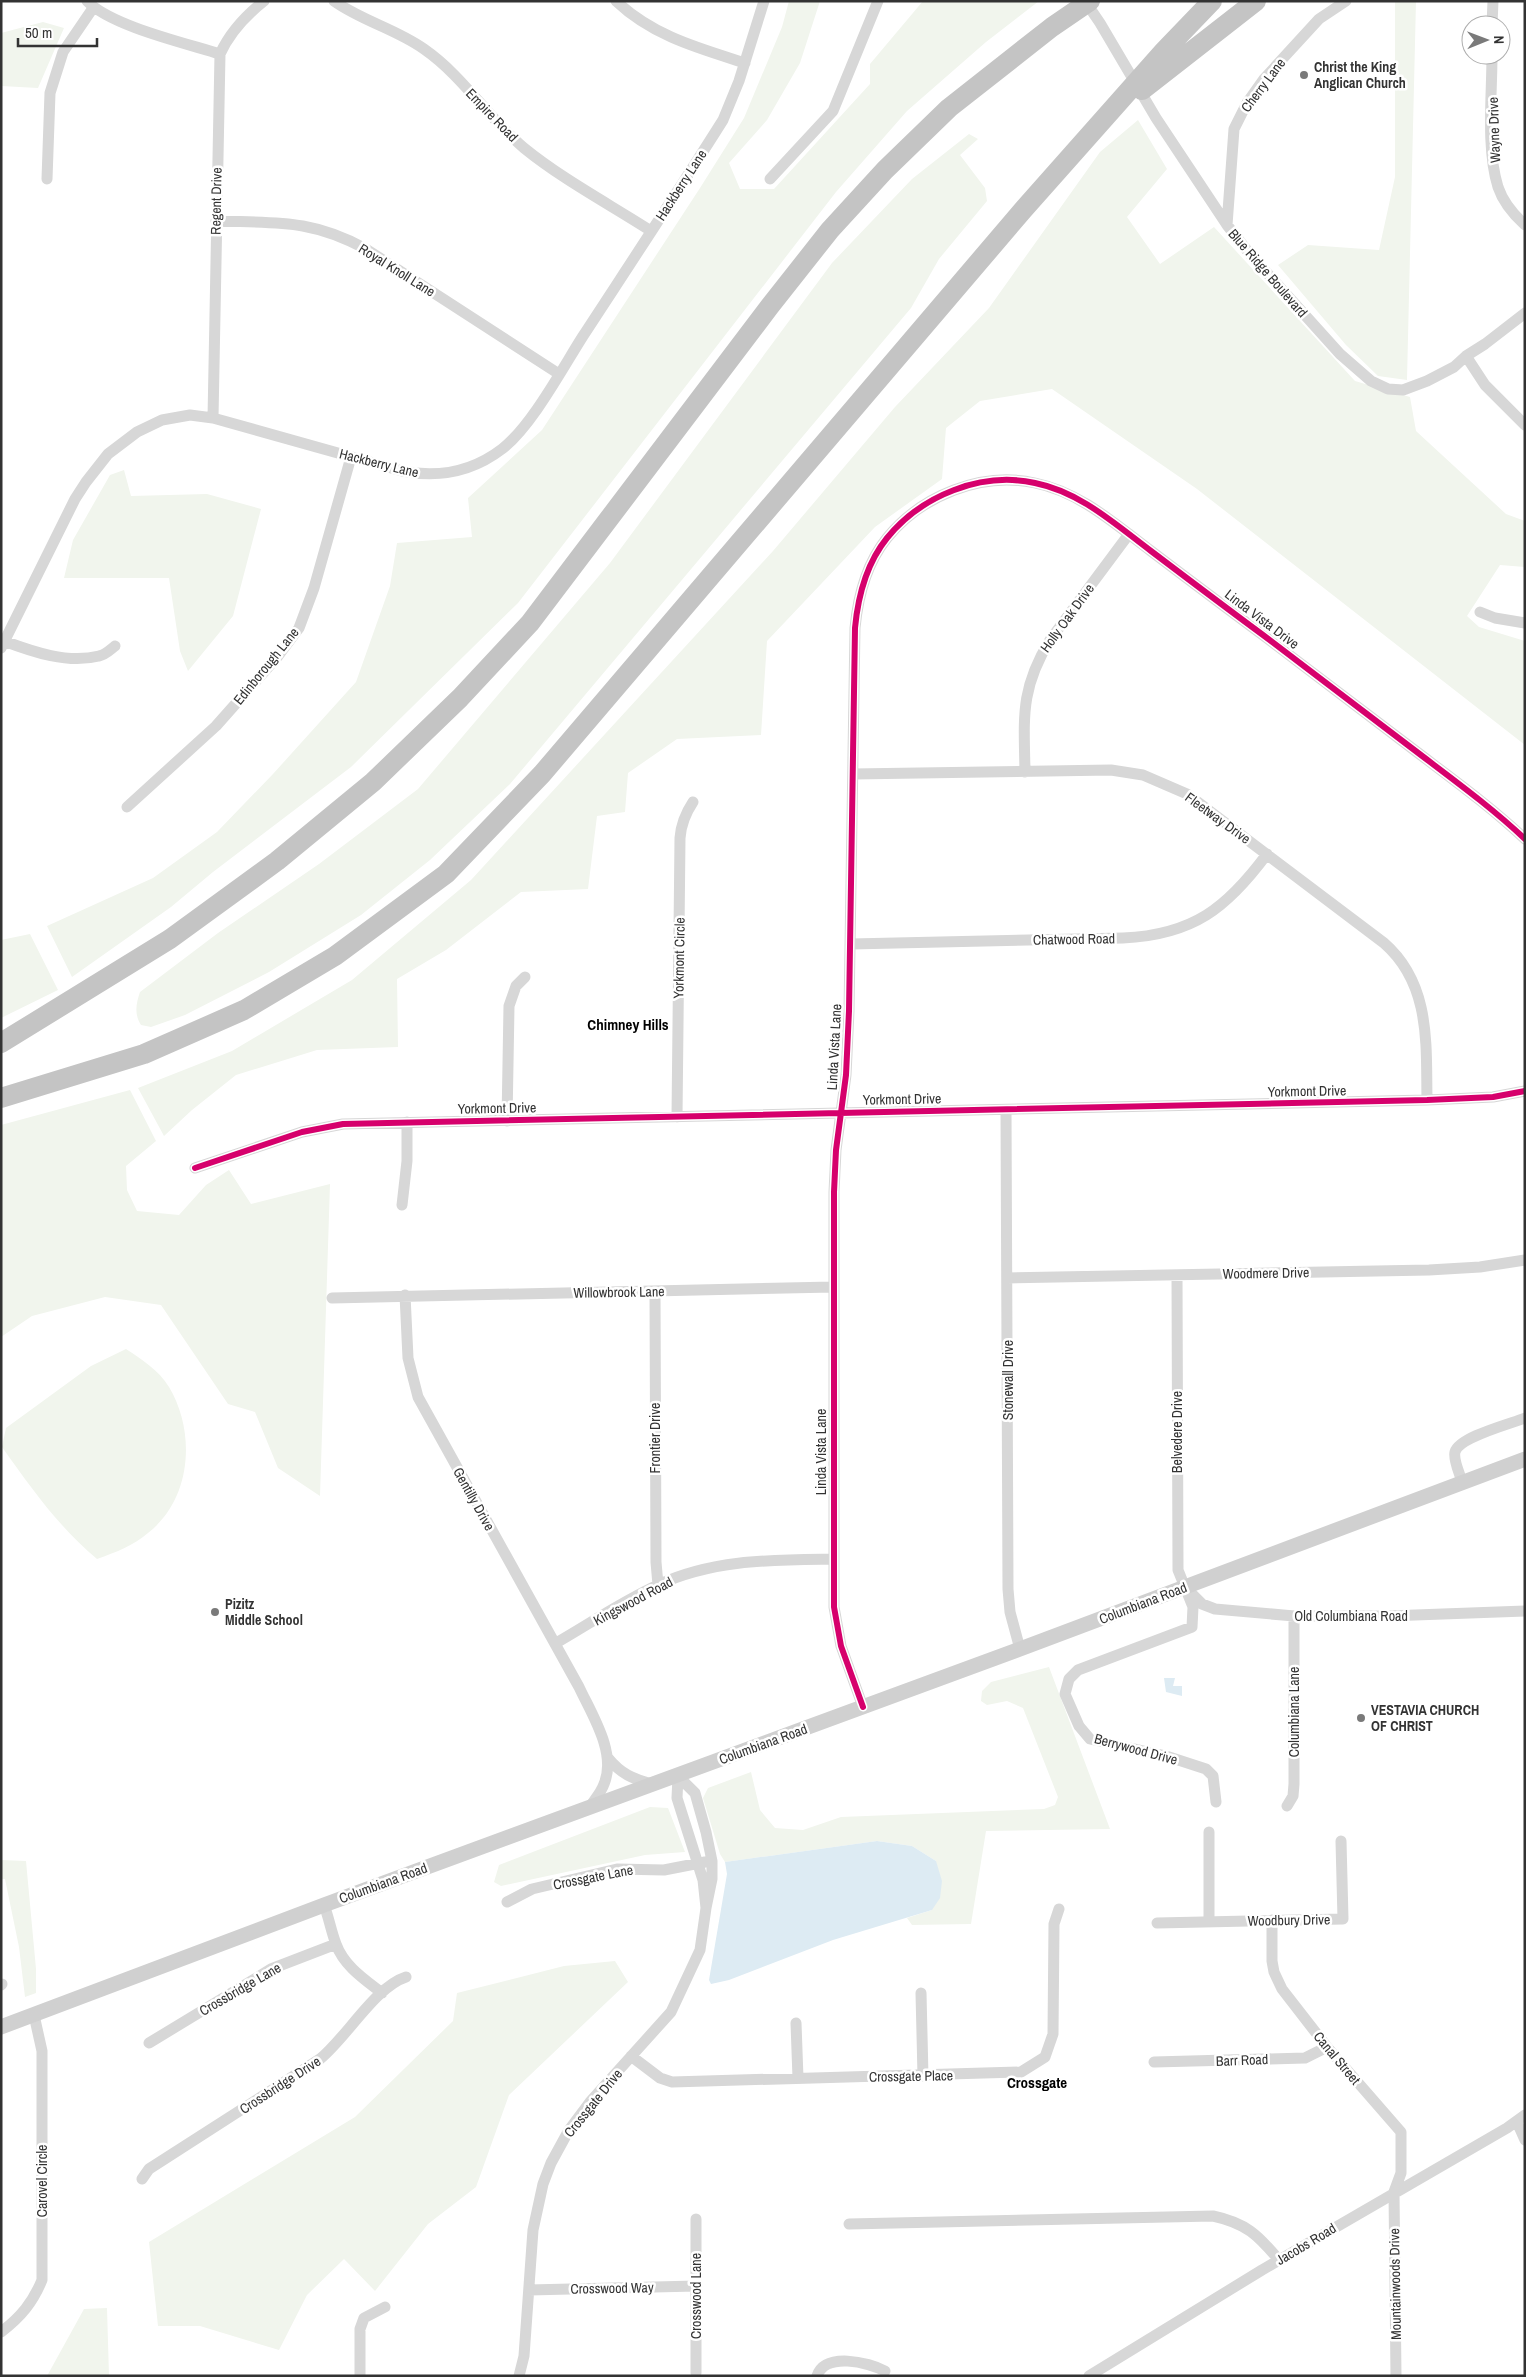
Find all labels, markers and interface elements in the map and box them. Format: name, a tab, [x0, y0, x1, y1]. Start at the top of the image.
scale bar	[18, 15, 96, 47]
north arrow	[1461, 15, 1511, 65]
text: 50 m	[25, 22, 52, 43]
text: N	[1490, 35, 1508, 44]
street label: Cherry Lane	[1237, 54, 1289, 116]
place label: Christ the King Anglican Church	[1314, 58, 1406, 92]
marker: Christ the King Anglican Church	[1298, 69, 1310, 81]
street label: Empire Road	[462, 84, 522, 146]
street label: Wayne Drive	[1484, 97, 1504, 163]
street label: Hackberry Lane	[651, 146, 711, 224]
street label: Regent Drive	[206, 167, 226, 235]
street label: Blue Ridge Boulevard	[1225, 225, 1311, 321]
street label: Royal Knoll Lane	[355, 239, 439, 301]
street label: Hackberry Lane	[338, 444, 420, 482]
street label: Holly Oak Drive	[1036, 580, 1098, 656]
street label: Linda Vista Drive	[1221, 585, 1303, 653]
street label: Edinborough Lane	[229, 624, 303, 708]
street label: Fleetway Drive	[1182, 788, 1254, 848]
street label: Yorkmont Circle	[669, 917, 689, 999]
street label: Chatwood Road	[1033, 929, 1115, 949]
street label: Linda Vista Lane	[823, 1003, 845, 1091]
district label: Chimney Hills	[587, 1014, 669, 1035]
street label: Yorkmont Drive	[1267, 1081, 1347, 1101]
street label: Yorkmont Drive	[862, 1089, 942, 1109]
street label: Yorkmont Drive	[457, 1098, 537, 1118]
street label: Woodmere Drive	[1223, 1263, 1309, 1283]
street label: Willowbrook Lane	[573, 1282, 665, 1302]
street label: Stonewall Drive	[999, 1340, 1017, 1420]
street label: Belvedere Drive	[1168, 1391, 1186, 1473]
street label: Frontier Drive	[646, 1403, 664, 1473]
street label: Linda Vista Lane	[812, 1409, 830, 1495]
street label: Gentilly Drive	[449, 1464, 499, 1534]
street label: Kingswood Road	[590, 1573, 676, 1629]
street label: Columbiana Road	[1097, 1578, 1189, 1628]
place label: Pizitz Middle School	[225, 1595, 303, 1629]
marker: Pizitz Middle School	[209, 1606, 221, 1618]
street label: Old Columbiana Road	[1294, 1607, 1408, 1625]
street label: Columbiana Lane	[1285, 1667, 1303, 1757]
place label: VESTAVIA CHURCH OF CHRIST	[1371, 1701, 1479, 1735]
marker: VESTAVIA CHURCH OF CHRIST	[1355, 1712, 1367, 1724]
street label: Columbiana Road	[716, 1720, 810, 1768]
street label: Berrywood Drive	[1092, 1729, 1180, 1769]
street label: Columbiana Road	[336, 1859, 430, 1907]
street label: Crossgate Lane	[552, 1860, 634, 1894]
street label: Woodbury Drive	[1247, 1910, 1331, 1930]
street label: Crossbridge Lane	[196, 1958, 284, 2020]
street label: Canal Street	[1310, 2028, 1364, 2088]
street label: Barr Road	[1216, 2050, 1268, 2070]
street label: Crossbridge Drive	[236, 2052, 324, 2118]
street label: Crossgate Drive	[560, 2065, 626, 2141]
street label: Crossgate Place	[869, 2066, 953, 2086]
district label: Crossgate	[1007, 2072, 1067, 2093]
street label: Carovel Circle	[33, 2145, 51, 2217]
street label: Jacobs Road	[1273, 2219, 1339, 2269]
street label: Mountainwoods Drive	[1385, 2228, 1405, 2340]
street label: Crosswood Lane	[687, 2253, 705, 2339]
street label: Crosswood Way	[570, 2278, 654, 2298]

